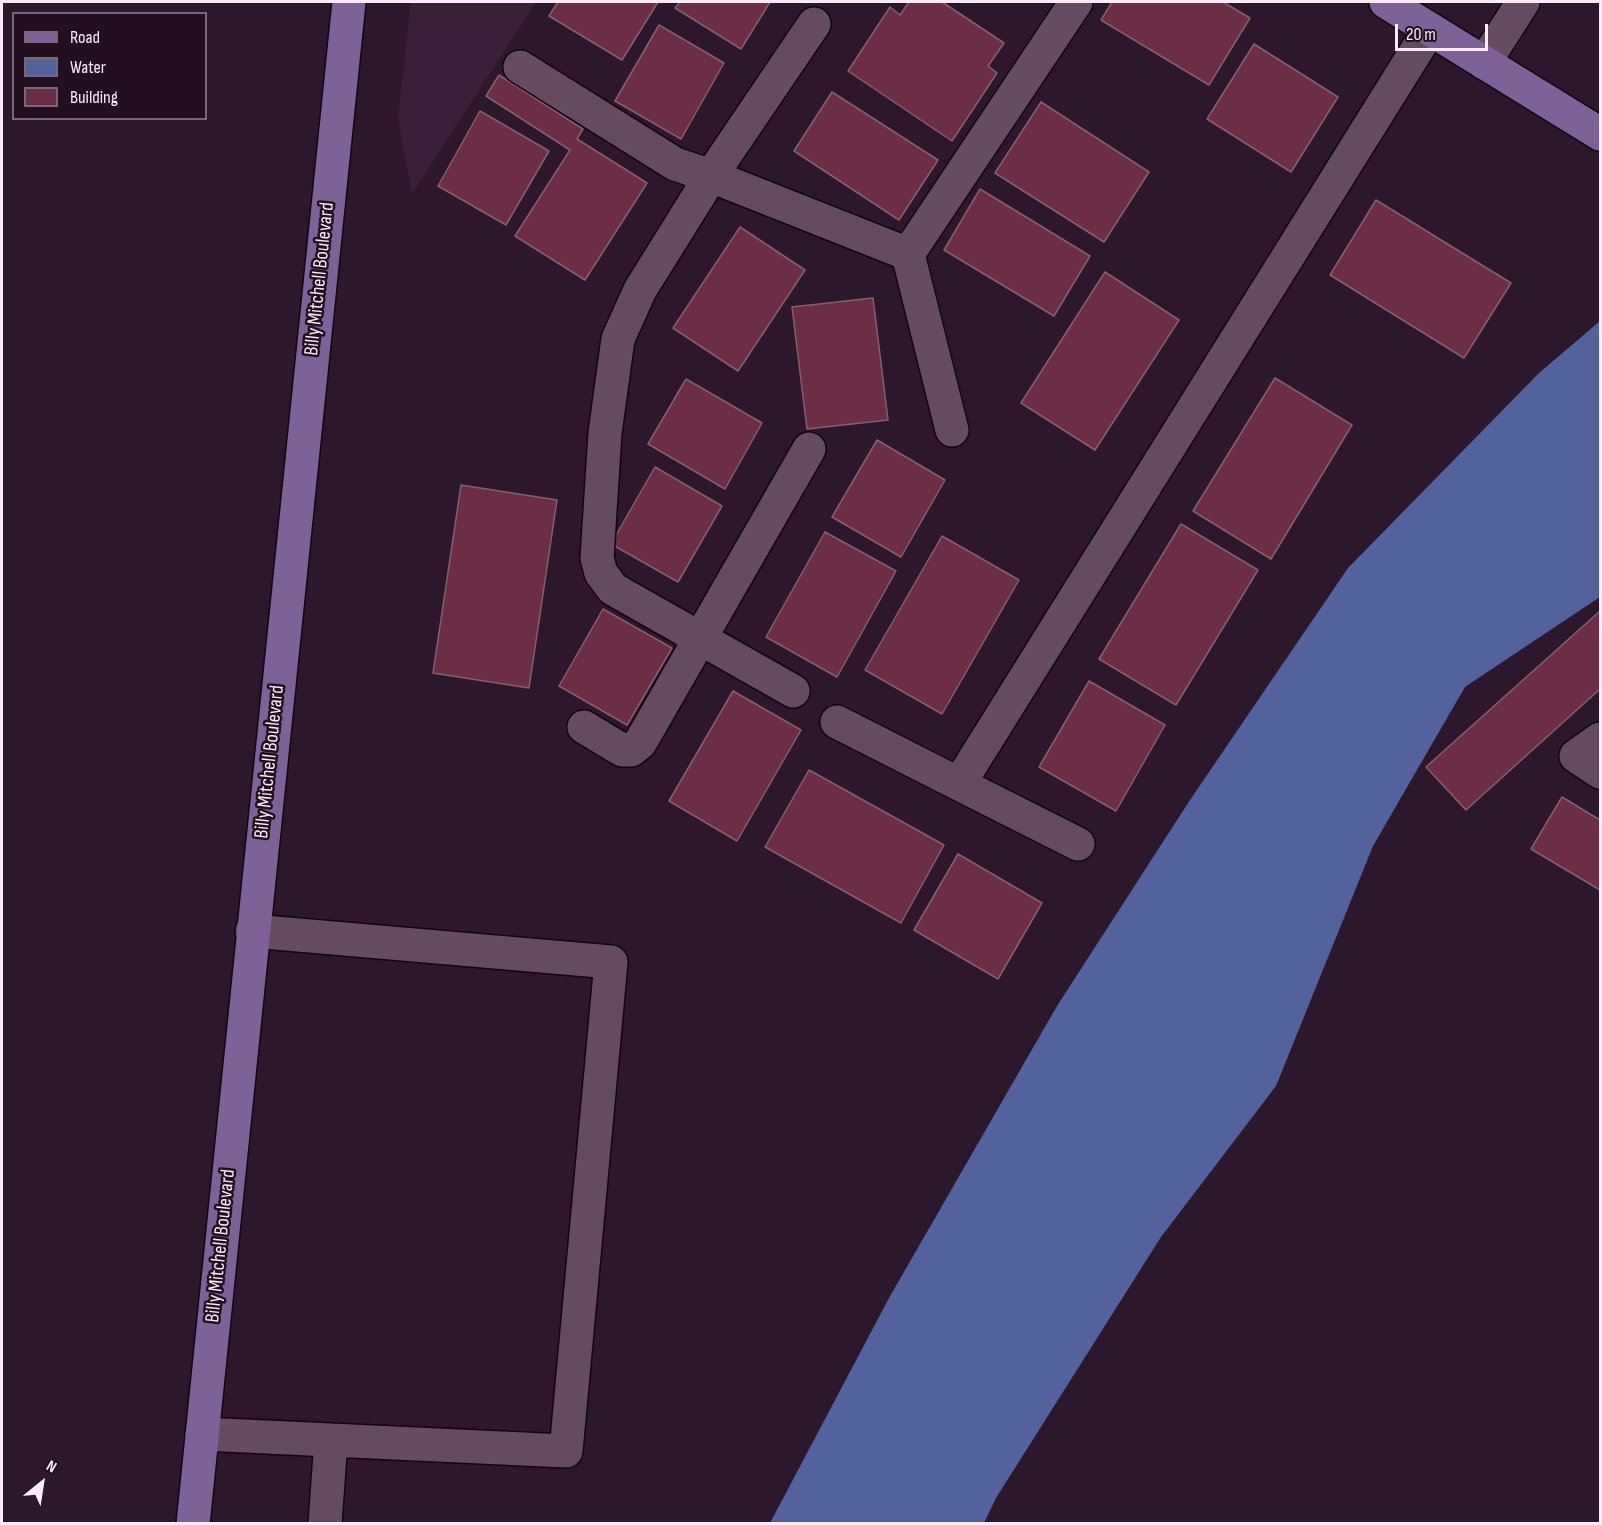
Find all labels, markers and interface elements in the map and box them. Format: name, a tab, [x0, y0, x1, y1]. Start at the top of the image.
legend	[12, 12, 207, 120]
scale bar	[1398, 12, 1491, 50]
text: 20 m	[1406, 24, 1436, 45]
text: Road	[70, 27, 100, 48]
text: Water	[70, 57, 106, 78]
text: Building	[70, 87, 118, 108]
street label: Billy Mitchell Boulevard	[300, 201, 340, 357]
street label: Billy Mitchell Boulevard	[250, 684, 290, 840]
street label: Billy Mitchell Boulevard	[201, 1168, 241, 1324]
north arrow	[12, 1453, 72, 1513]
text: N	[43, 1457, 60, 1477]

